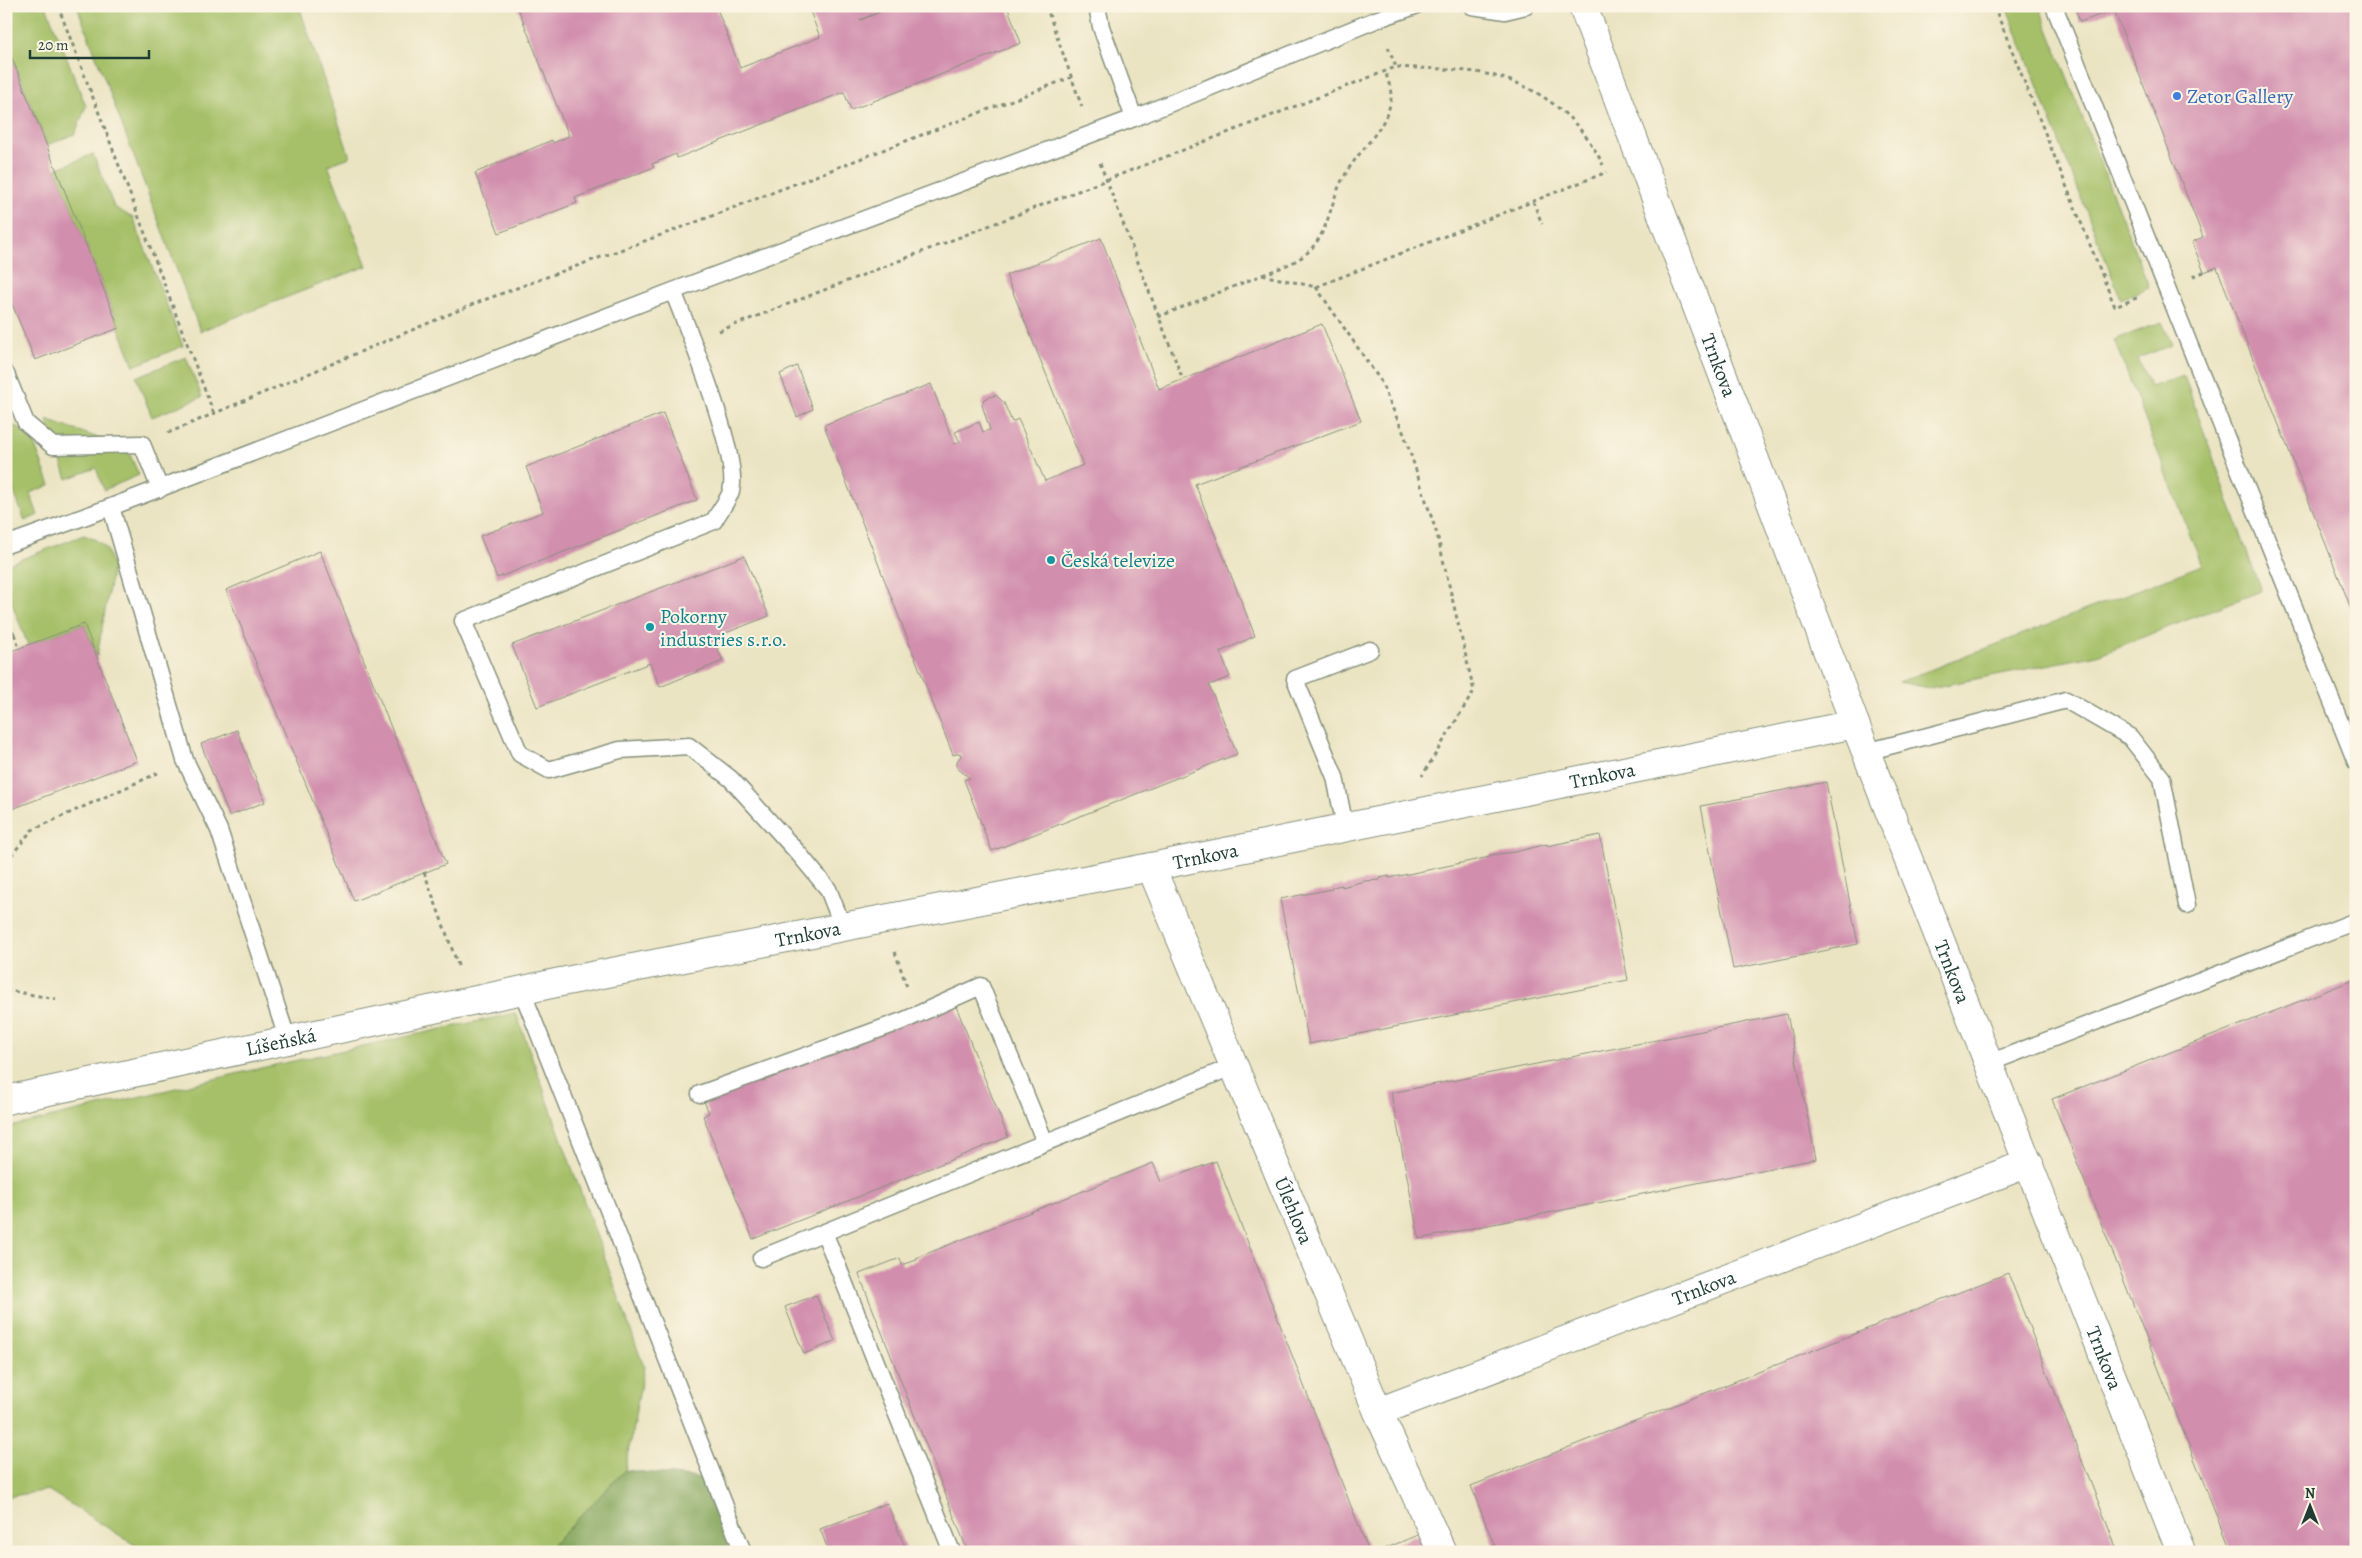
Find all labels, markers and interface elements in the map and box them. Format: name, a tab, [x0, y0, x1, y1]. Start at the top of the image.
scale bar	[30, 28, 149, 60]
text: 20 m	[38, 35, 69, 55]
place label: Zetor Gallery	[2187, 83, 2294, 110]
marker: Zetor Gallery	[2171, 90, 2183, 102]
street label: Trnkova	[1695, 329, 1744, 401]
place label: Česká televize	[1061, 547, 1175, 574]
marker: Česká televize	[1045, 554, 1057, 566]
place label: Pokorny industries s.r.o.	[660, 603, 787, 653]
marker: Pokorny industries s.r.o.	[644, 621, 656, 633]
street label: Trnkova	[1567, 755, 1638, 795]
street label: Trnkova	[1170, 836, 1241, 876]
street label: Trnkova	[773, 914, 844, 953]
street label: Trnkova	[1928, 936, 1977, 1008]
street label: Líšeňská	[243, 1021, 319, 1062]
street label: Úlehlova	[1268, 1173, 1320, 1249]
street label: Trnkova	[1668, 1263, 1740, 1312]
street label: Trnkova	[2080, 1322, 2129, 1394]
north arrow	[2284, 1480, 2334, 1530]
text: N	[2305, 1484, 2315, 1503]

